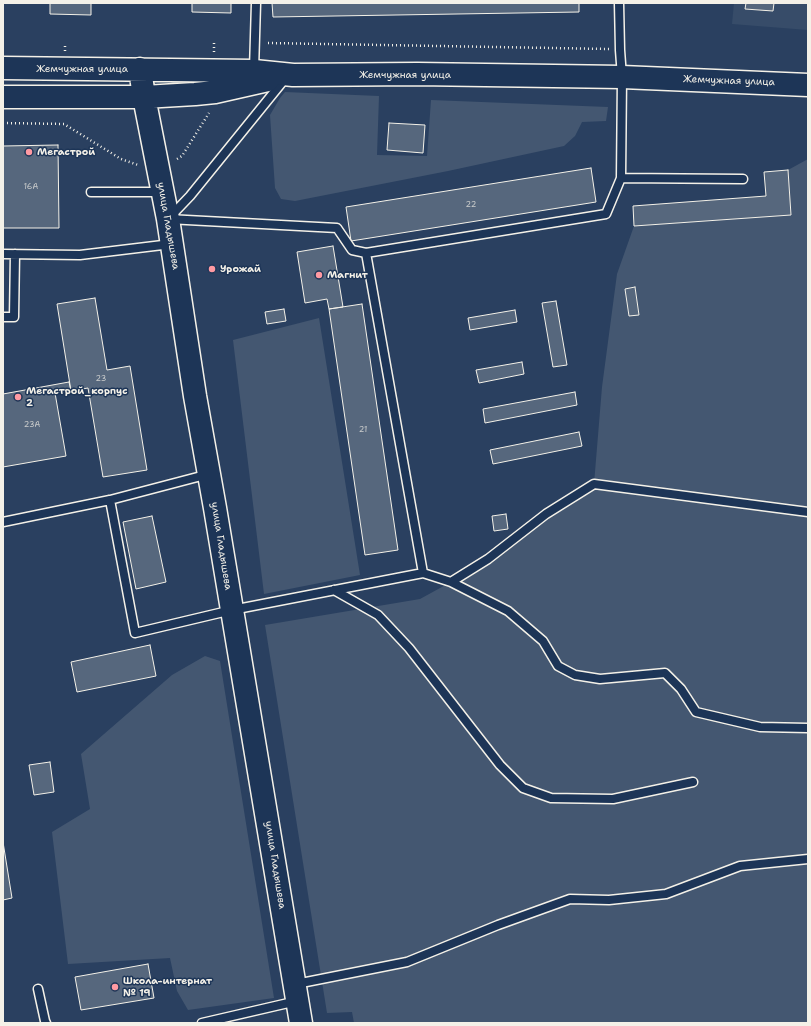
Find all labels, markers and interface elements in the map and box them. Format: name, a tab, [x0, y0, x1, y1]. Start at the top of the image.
street label: Жемчужная улица	[36, 63, 128, 75]
street label: Жемчужная улица	[359, 69, 451, 81]
street label: Жемчужная улица	[683, 73, 775, 89]
place label: Мегастрой	[37, 146, 95, 158]
marker: Мегастрой	[24, 147, 34, 157]
street label: улица Гладышева	[154, 181, 182, 271]
house number: 16А	[24, 182, 38, 192]
house number: 22	[466, 200, 476, 210]
place label: Урожай	[220, 263, 261, 275]
marker: Урожай	[207, 264, 217, 274]
place label: Магнит	[327, 269, 368, 281]
marker: Магнит	[314, 270, 324, 280]
house number: 23	[96, 374, 106, 384]
place label: Мегастрой_корпус 2	[26, 385, 128, 408]
marker: Мегастрой_корпус 2	[13, 392, 23, 402]
house number: 23А	[24, 420, 40, 430]
house number: 21	[359, 425, 367, 435]
street label: улица Гладышева	[208, 501, 234, 591]
street label: улица Гладышева	[262, 820, 288, 910]
place label: Школа-интернат № 19	[123, 975, 212, 998]
marker: Школа-интернат № 19	[110, 982, 120, 992]

